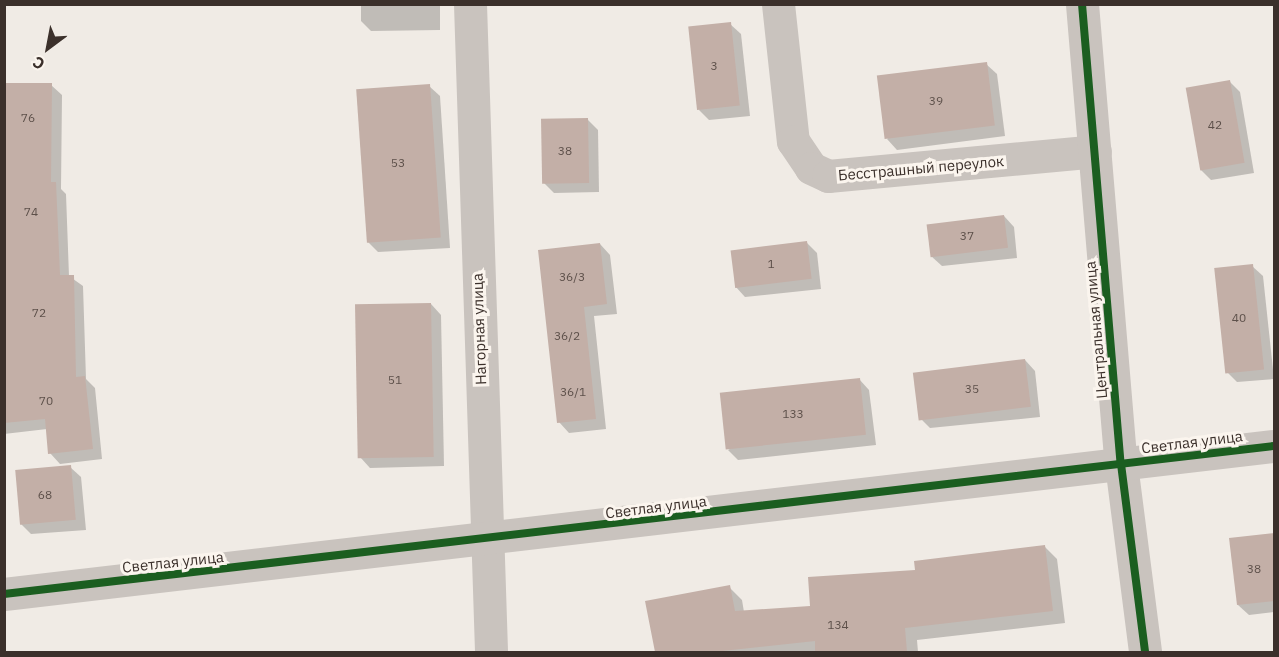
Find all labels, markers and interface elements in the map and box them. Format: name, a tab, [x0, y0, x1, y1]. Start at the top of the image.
north arrow	[18, 18, 78, 78]
text: С	[29, 52, 48, 75]
house number: 3	[710, 59, 718, 73]
house number: 39	[929, 94, 943, 108]
house number: 76	[21, 111, 35, 125]
house number: 42	[1208, 118, 1222, 132]
house number: 38	[558, 144, 572, 158]
street label: Бесстрашный переулок	[837, 152, 1005, 184]
house number: 53	[391, 156, 405, 170]
house number: 74	[24, 205, 38, 219]
house number: 37	[960, 229, 974, 243]
house number: 1	[767, 257, 775, 271]
street label: Центральная улица	[1081, 260, 1111, 400]
house number: 36/3	[559, 270, 585, 284]
street label: Нагорная улица	[468, 273, 490, 385]
house number: 72	[32, 306, 46, 320]
house number: 40	[1232, 311, 1246, 325]
house number: 36/2	[554, 329, 580, 343]
house number: 51	[388, 373, 402, 387]
house number: 35	[965, 382, 979, 396]
house number: 36/1	[560, 385, 586, 399]
house number: 70	[39, 394, 53, 408]
house number: 133	[782, 407, 804, 421]
street label: Светлая улица	[1140, 427, 1244, 457]
house number: 68	[38, 488, 52, 502]
street label: Светлая улица	[604, 492, 708, 522]
street label: Светлая улица	[121, 548, 225, 576]
house number: 38	[1247, 562, 1261, 576]
house number: 134	[827, 618, 849, 632]

